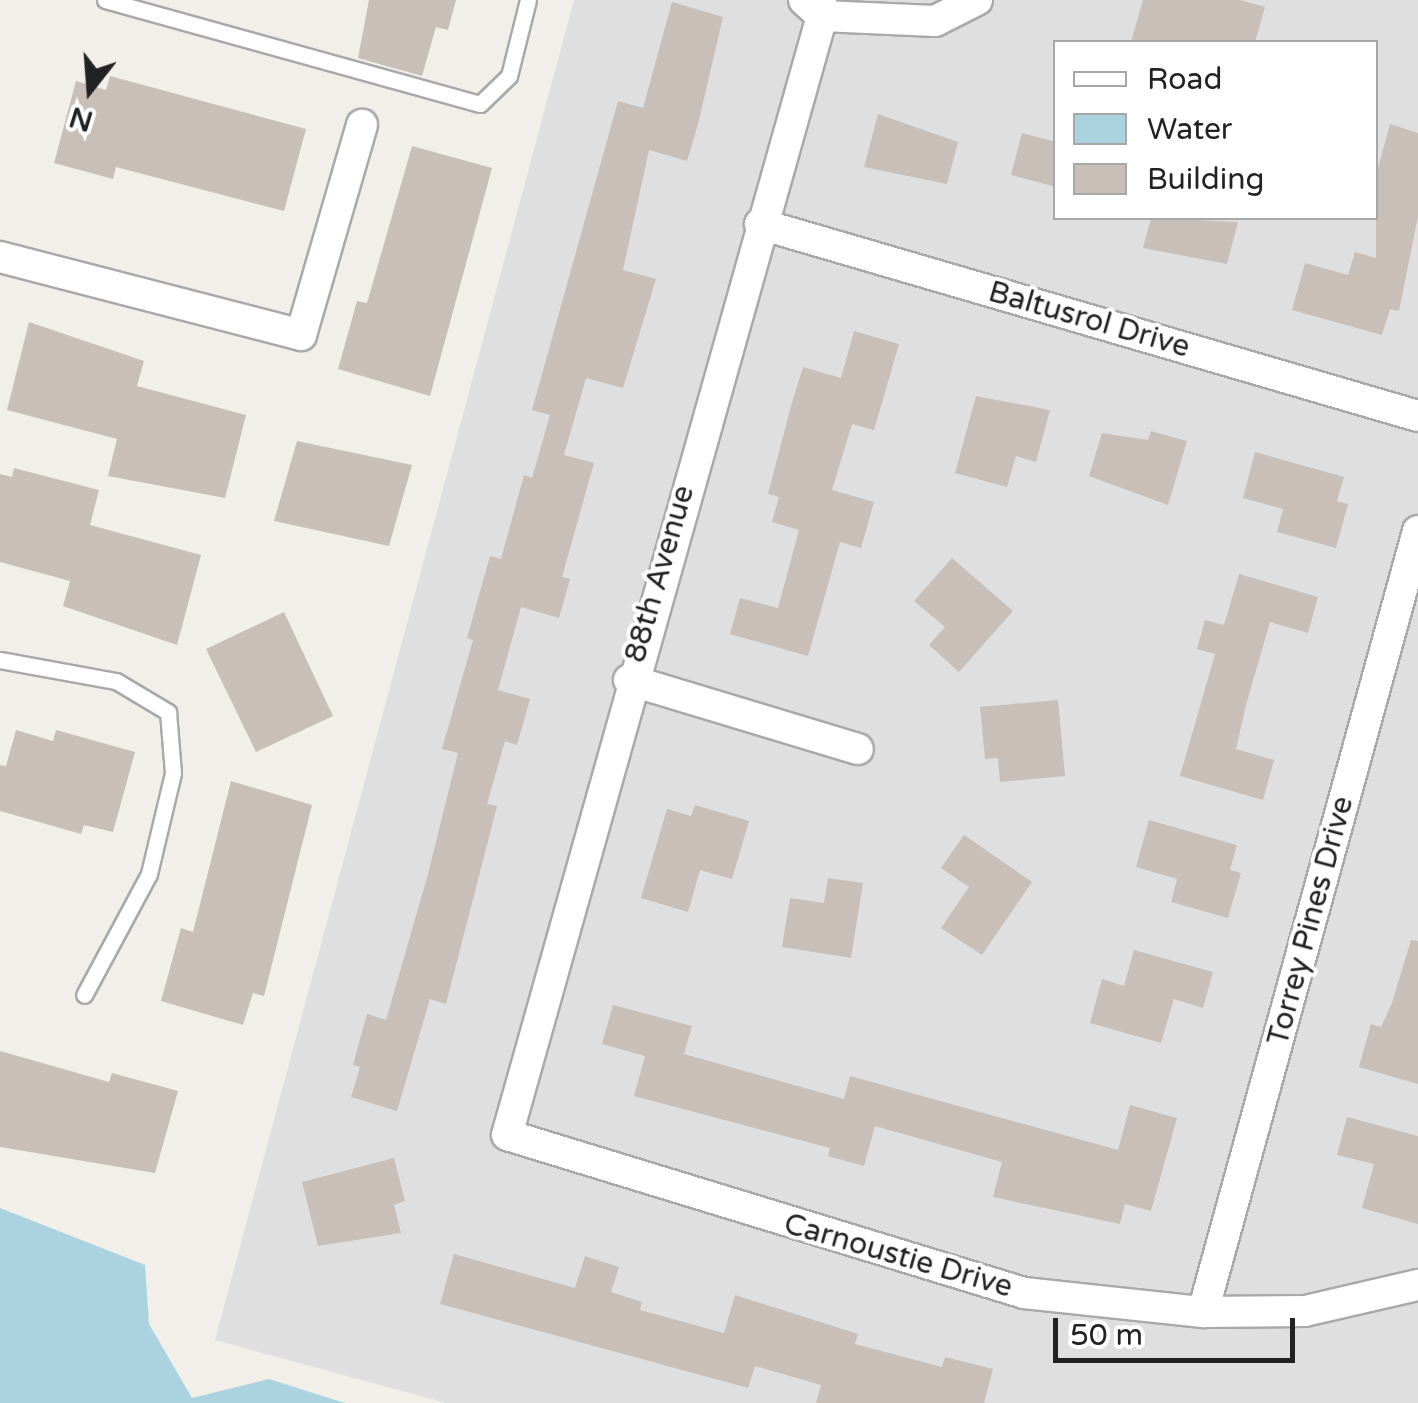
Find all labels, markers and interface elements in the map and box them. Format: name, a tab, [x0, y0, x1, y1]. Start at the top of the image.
north arrow	[40, 40, 140, 140]
legend	[1053, 40, 1378, 220]
text: Road	[1147, 61, 1222, 98]
text: N	[66, 99, 97, 138]
text: Water	[1147, 111, 1232, 148]
text: Building	[1147, 161, 1264, 198]
street label: Baltusrol Drive	[984, 274, 1194, 366]
street label: 88th Avenue	[618, 481, 702, 667]
street label: Torrey Pines Drive	[1260, 792, 1362, 1050]
street label: Carnoustie Drive	[780, 1206, 1016, 1306]
scale bar	[1058, 1298, 1300, 1360]
text: 50 m	[1070, 1317, 1143, 1354]

